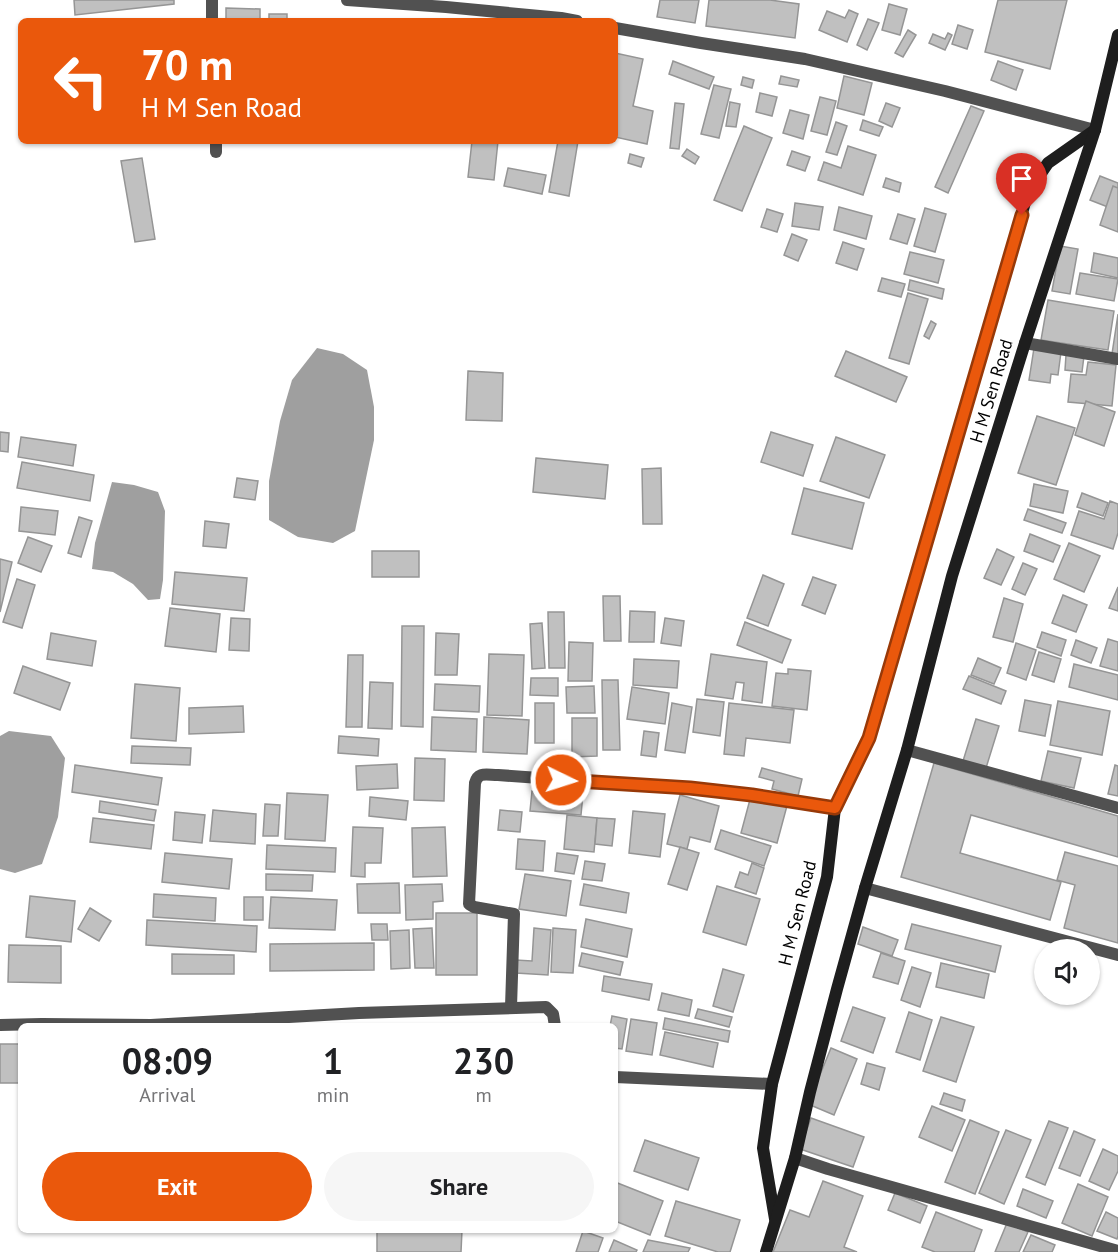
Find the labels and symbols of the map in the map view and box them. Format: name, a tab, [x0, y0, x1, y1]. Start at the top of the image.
pin	[996, 153, 1047, 215]
street label: H M Sen Road	[964, 336, 1018, 446]
position arrow	[529, 748, 593, 812]
street label: H M Sen Road	[773, 858, 821, 968]

